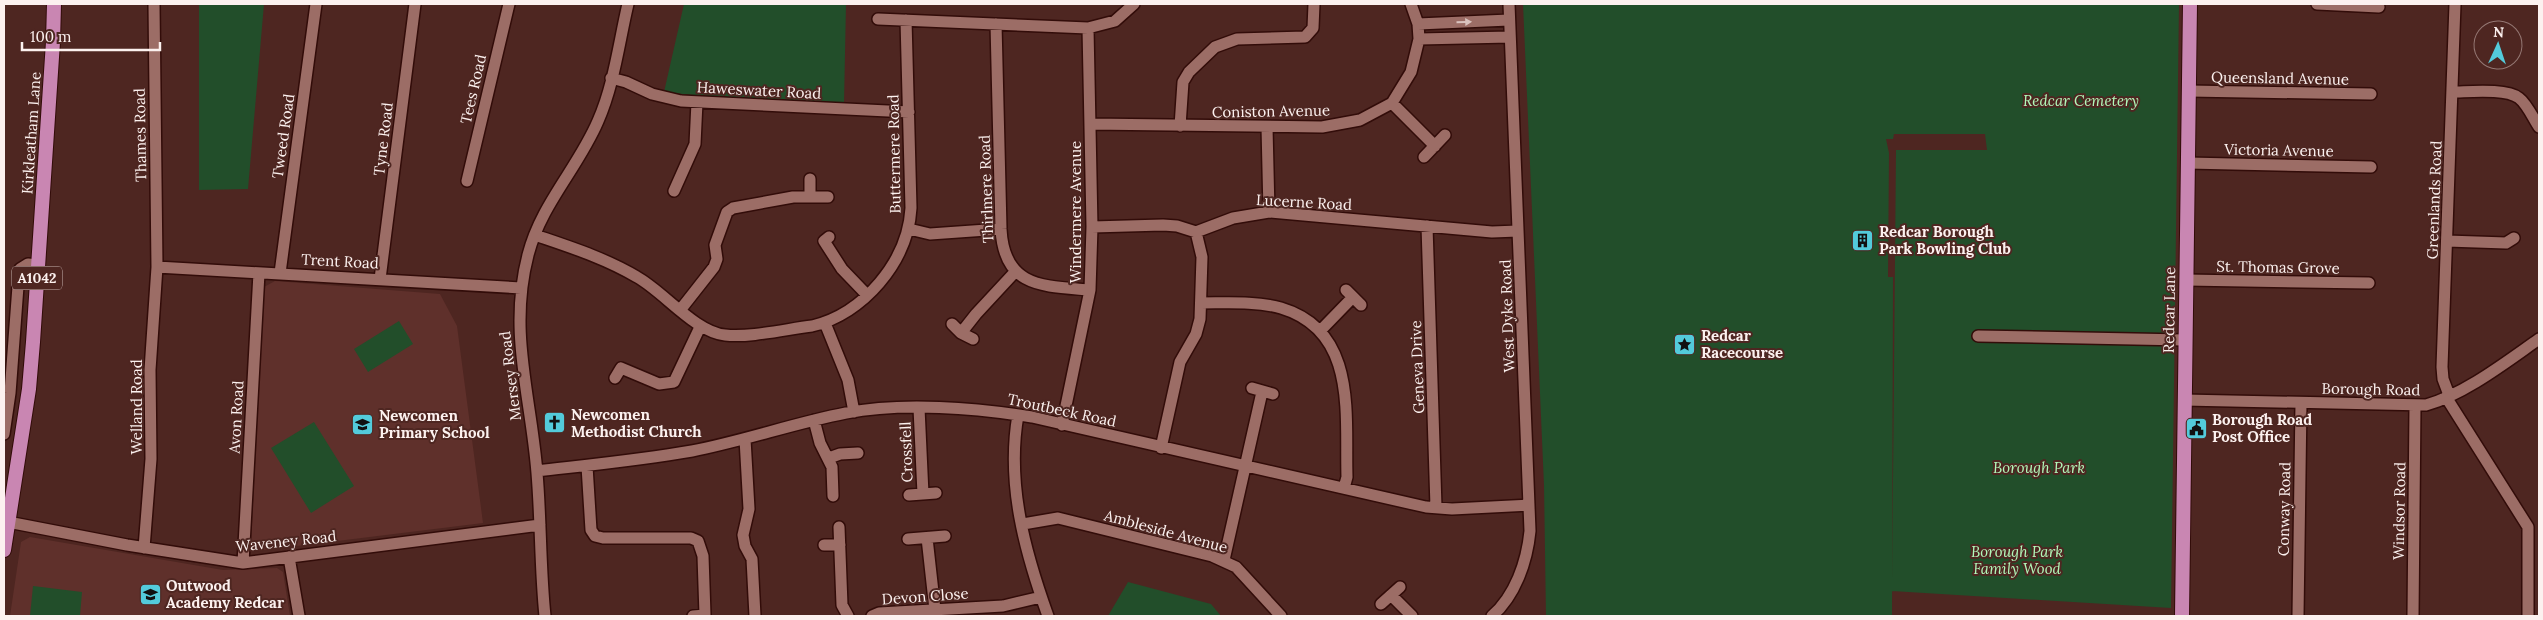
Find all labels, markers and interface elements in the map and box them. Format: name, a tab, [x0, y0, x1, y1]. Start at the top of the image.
one-way arrow	[1456, 17, 1472, 25]
scale bar	[22, 20, 160, 52]
north arrow	[2473, 20, 2523, 70]
text: N	[2493, 23, 2505, 41]
text: 100 m	[30, 27, 71, 46]
street label: Tees Road	[456, 52, 490, 126]
street label: Queensland Avenue	[2211, 67, 2349, 89]
street label: Kirkleatham Lane	[17, 71, 45, 195]
street label: Haweswater Road	[696, 77, 822, 103]
street label: Thames Road	[130, 88, 150, 182]
park label: Redcar Cemetery	[2023, 91, 2139, 110]
street label: Tweed Road	[268, 92, 298, 180]
street label: Buttermere Road	[883, 94, 905, 214]
street label: Coniston Avenue	[1212, 100, 1330, 122]
street label: Tyne Road	[369, 101, 397, 177]
street label: Thirlmere Road	[975, 135, 997, 243]
street label: Victoria Avenue	[2223, 140, 2334, 160]
street label: Greenlands Road	[2422, 140, 2446, 260]
street label: Windermere Avenue	[1066, 141, 1085, 283]
street label: Lucerne Road	[1255, 190, 1353, 214]
place label: Redcar Borough Park Bowling Club	[1879, 222, 2011, 258]
building icon: Redcar Borough Park Bowling Club	[1851, 228, 1875, 252]
street label: Trent Road	[301, 249, 379, 273]
street label: St. Thomas Grove	[2216, 256, 2340, 278]
street label: West Dyke Road	[1496, 259, 1518, 373]
road number: A1042	[12, 266, 62, 290]
street label: Redcar Lane	[2159, 267, 2179, 353]
street label: Geneva Drive	[1406, 320, 1428, 414]
place label: Redcar Racecourse	[1701, 326, 1783, 362]
street label: Mersey Road	[495, 330, 525, 422]
place icon: Redcar Racecourse	[1673, 332, 1697, 356]
street label: Welland Road	[127, 359, 146, 455]
street label: Borough Road	[2322, 379, 2420, 399]
street label: Avon Road	[225, 380, 247, 455]
street label: Troutbeck Road	[1006, 389, 1118, 431]
place label: Newcomen Methodist Church	[571, 405, 702, 441]
place label: Newcomen Primary School	[379, 406, 490, 442]
place label: Borough Road Post Office	[2212, 410, 2312, 446]
church icon: Newcomen Methodist Church	[543, 411, 567, 435]
school or university icon: Newcomen Primary School	[351, 412, 375, 436]
public building icon: Borough Road Post Office	[2184, 416, 2208, 440]
street label: Crossfell	[895, 421, 917, 483]
park label: Borough Park	[1993, 458, 2085, 477]
street label: Conway Road	[2274, 462, 2294, 556]
street label: Windsor Road	[2389, 462, 2409, 560]
street label: Ambleside Avenue	[1101, 505, 1230, 557]
street label: Waveney Road	[235, 526, 337, 556]
park label: Borough Park Family Wood	[1971, 542, 2063, 578]
place label: Outwood Academy Redcar	[166, 576, 285, 612]
school or university icon: Outwood Academy Redcar	[138, 582, 162, 606]
street label: Devon Close	[881, 583, 969, 609]

